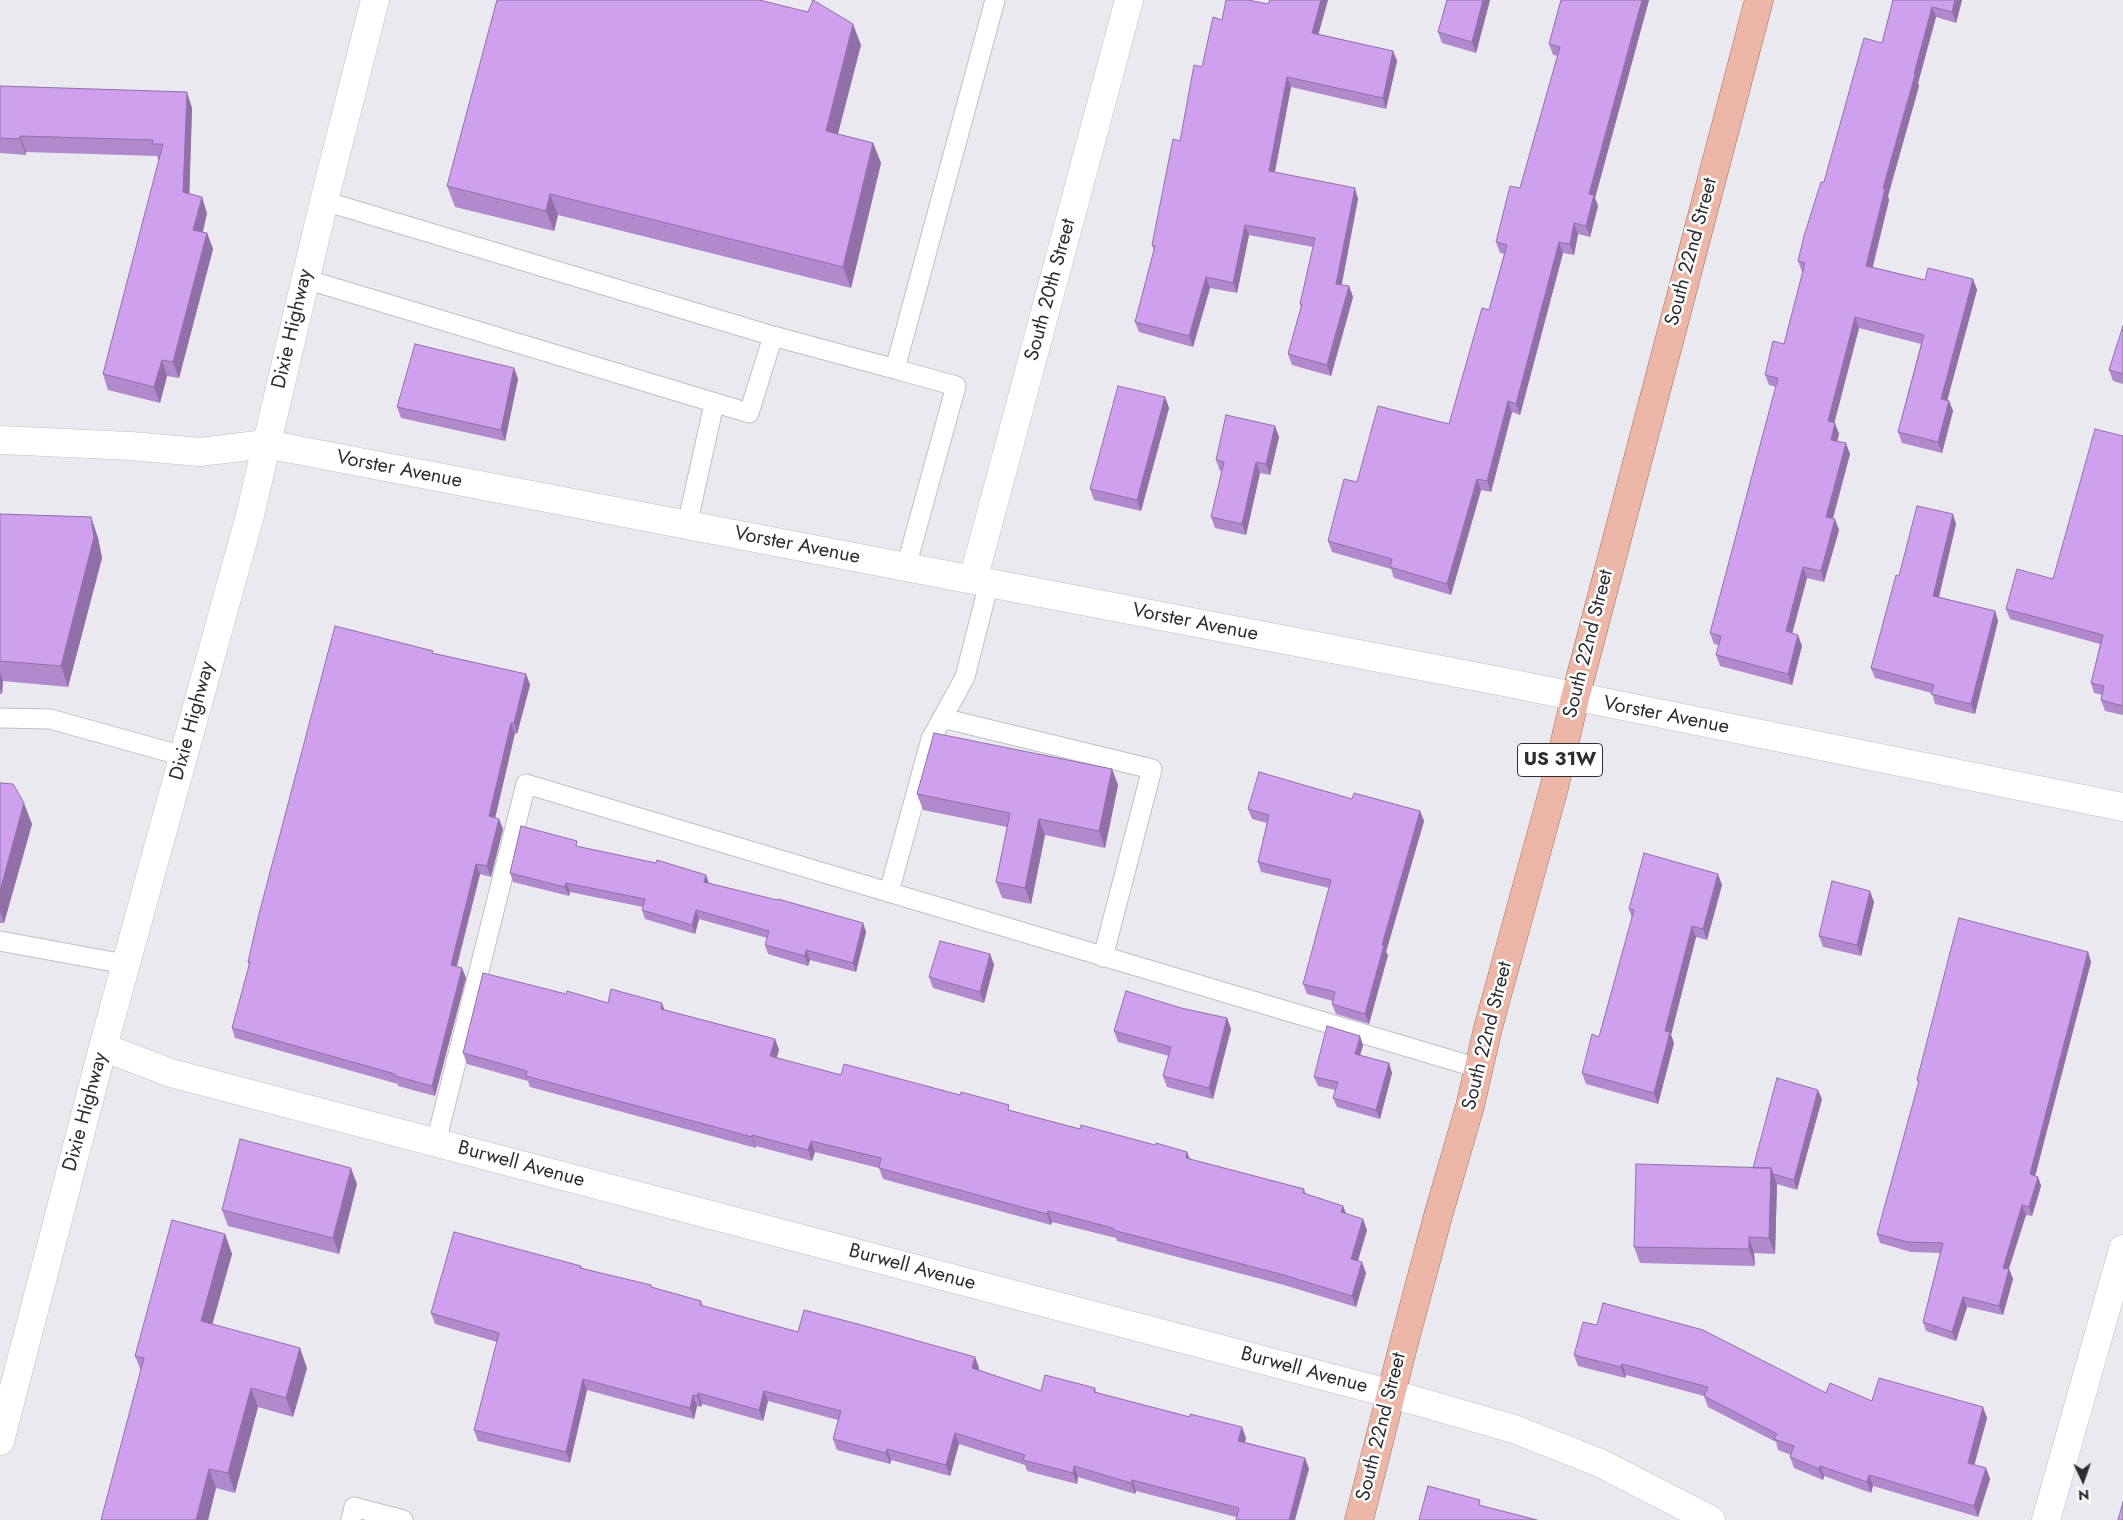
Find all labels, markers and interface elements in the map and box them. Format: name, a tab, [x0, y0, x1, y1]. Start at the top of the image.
street label: South 22nd Street	[1661, 175, 1723, 329]
street label: South 20th Street	[1021, 216, 1081, 364]
street label: Dixie Highway	[268, 267, 318, 391]
street label: Vorster Avenue	[334, 446, 464, 494]
street label: Vorster Avenue	[732, 522, 862, 570]
street label: South 22nd Street	[1559, 567, 1619, 721]
street label: Vorster Avenue	[1130, 599, 1260, 647]
street label: Dixie Highway	[166, 659, 220, 783]
street label: Vorster Avenue	[1601, 692, 1731, 740]
road number: US 31W	[1518, 744, 1602, 776]
street label: South 22nd Street	[1458, 959, 1518, 1113]
street label: Dixie Highway	[59, 1050, 113, 1174]
street label: Burwell Avenue	[455, 1137, 587, 1193]
street label: Burwell Avenue	[846, 1240, 978, 1296]
street label: Burwell Avenue	[1238, 1343, 1370, 1399]
street label: South 22nd Street	[1352, 1350, 1412, 1504]
north arrow	[2058, 1455, 2108, 1505]
text: N	[2078, 1485, 2090, 1505]

